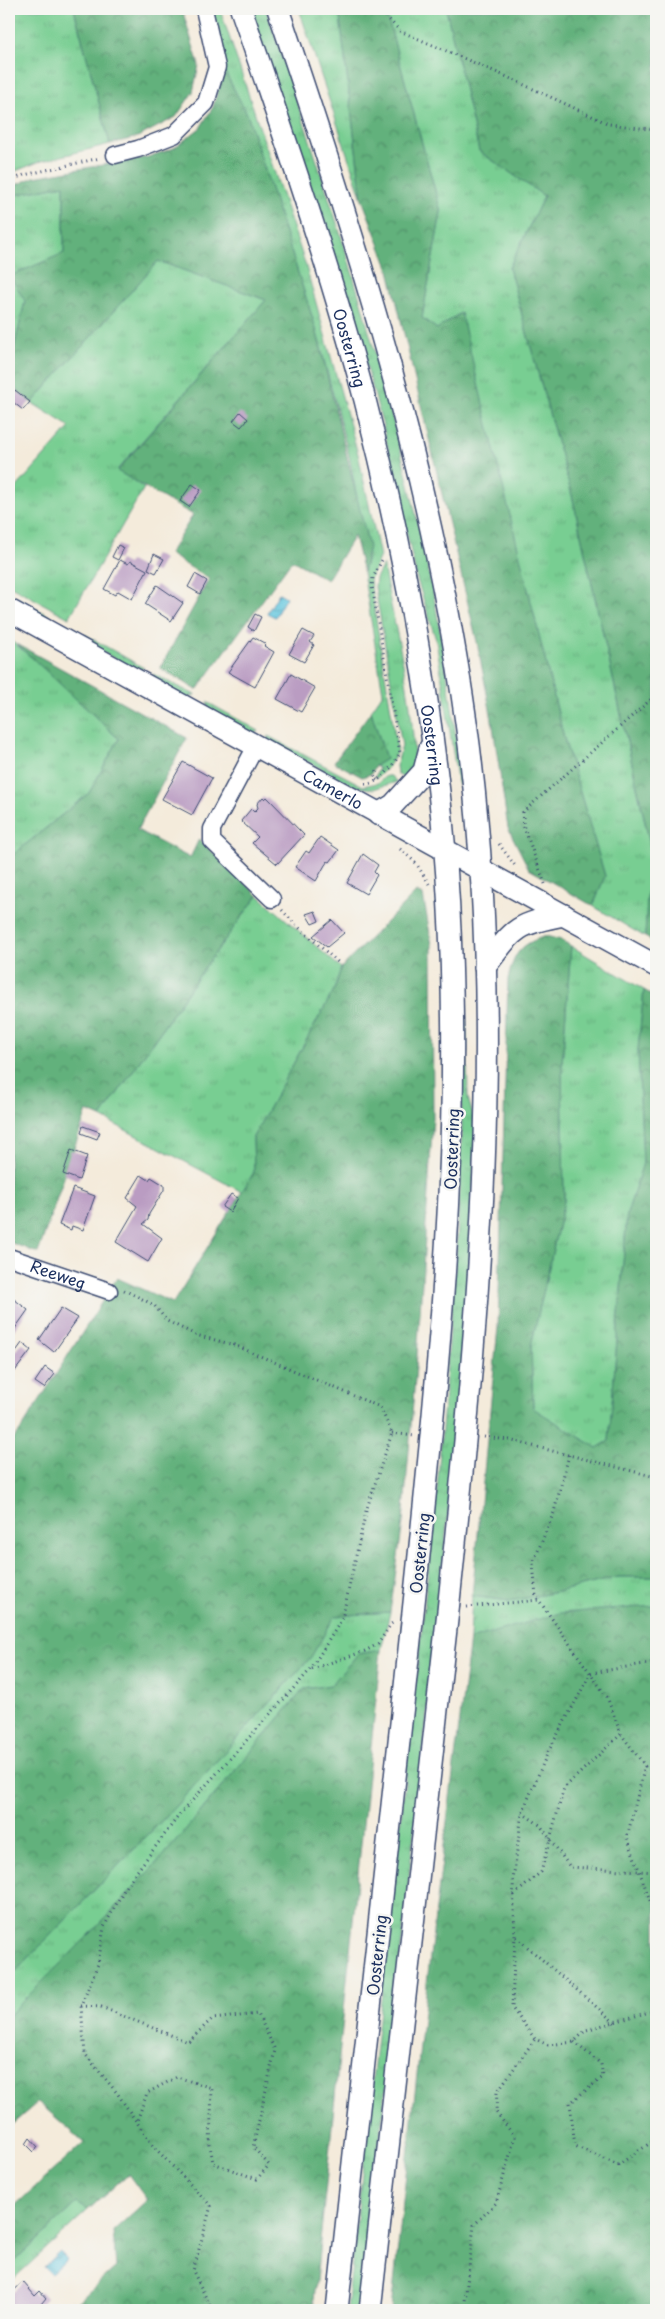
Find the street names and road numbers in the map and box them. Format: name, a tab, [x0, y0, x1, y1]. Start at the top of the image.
street label: Oosterring	[328, 305, 373, 390]
street label: Oosterring	[416, 703, 450, 787]
street label: Camerlo	[299, 762, 368, 815]
street label: Oosterring	[438, 1108, 464, 1190]
street label: Reeweg	[27, 1253, 89, 1294]
street label: Oosterring	[403, 1511, 435, 1595]
street label: Oosterring	[360, 1913, 392, 1997]

